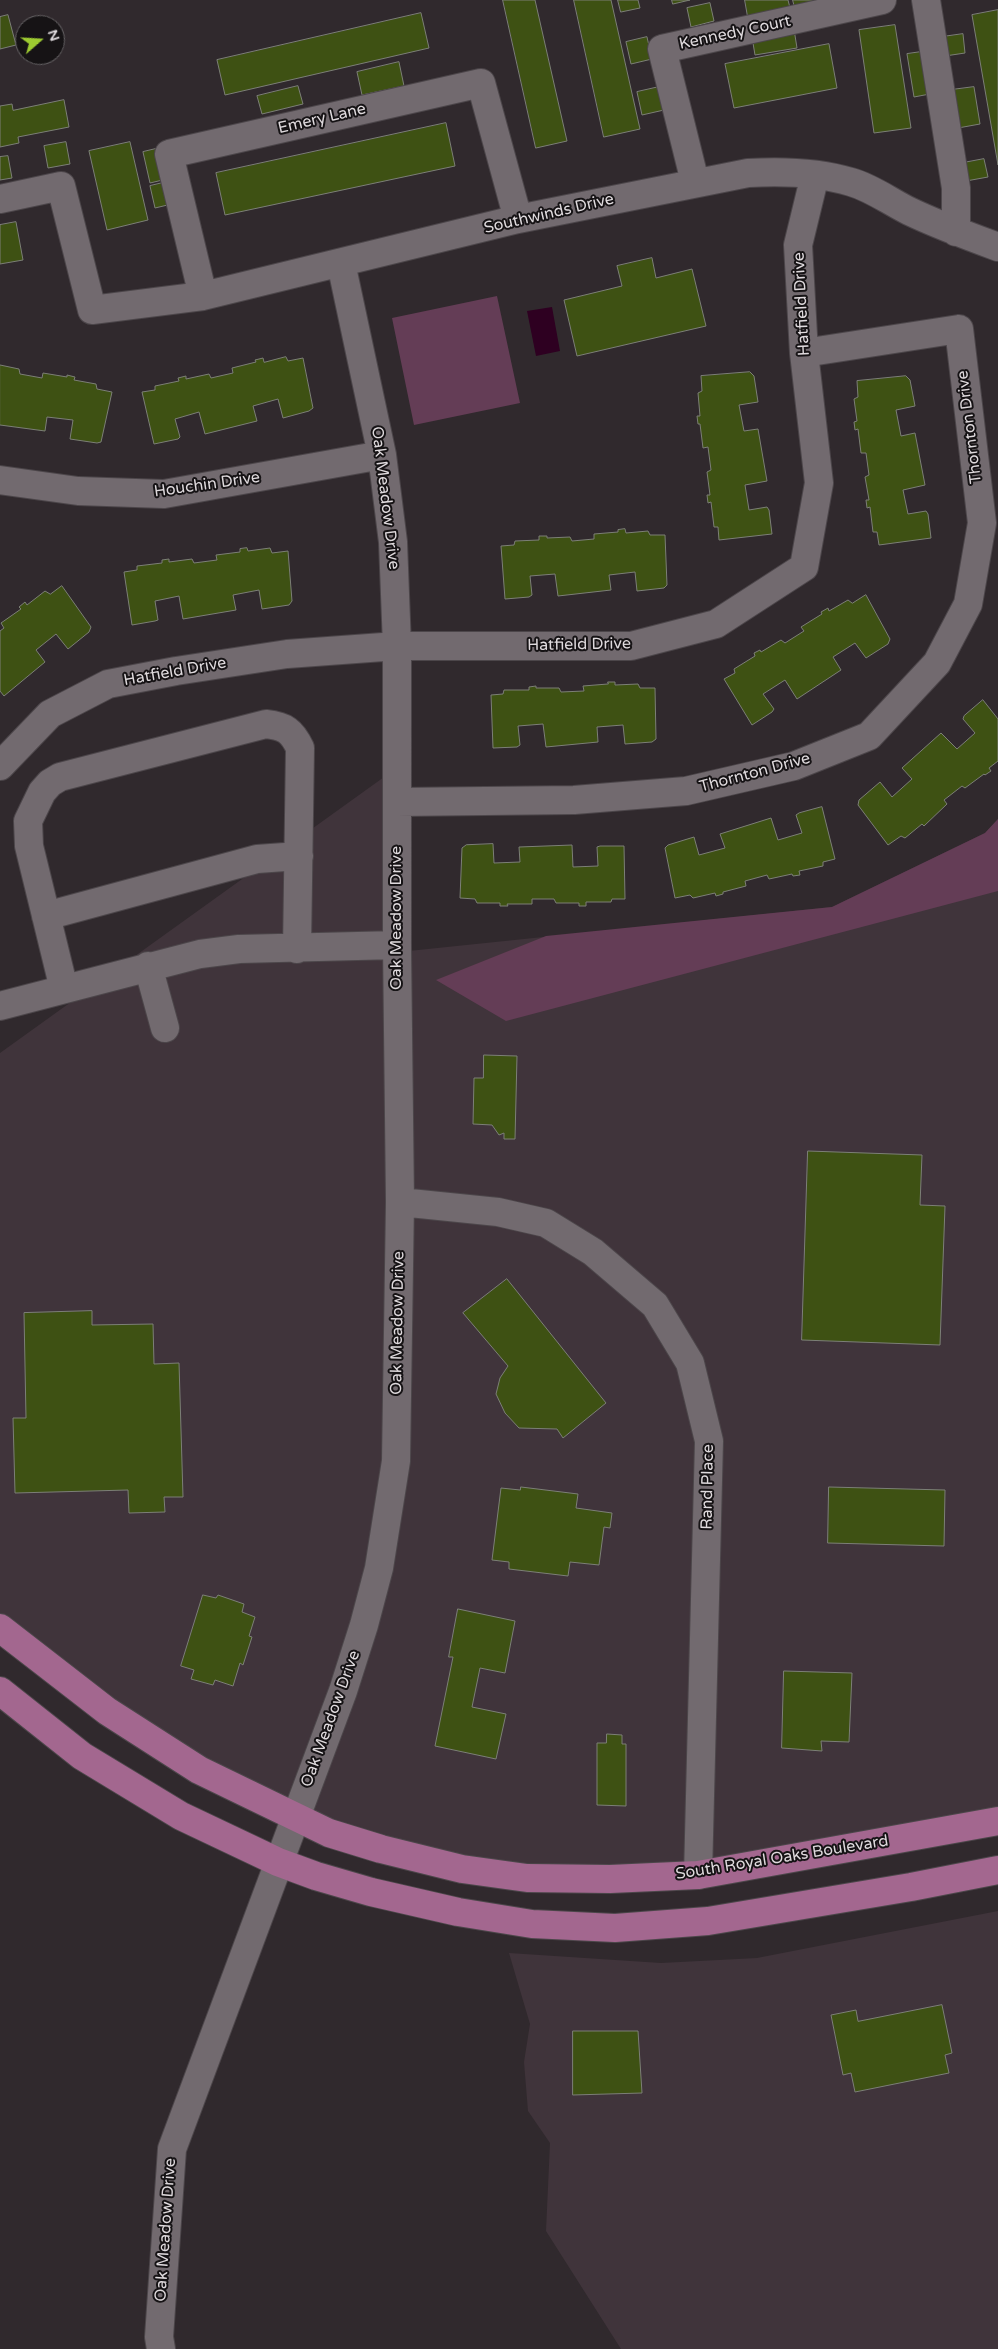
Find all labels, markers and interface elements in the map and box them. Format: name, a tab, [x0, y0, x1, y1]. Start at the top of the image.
street label: Kennedy Court	[677, 12, 793, 54]
north arrow	[15, 15, 65, 65]
text: N	[44, 27, 64, 43]
street label: Emery Lane	[276, 100, 368, 138]
street label: Southwinds Drive	[482, 190, 616, 238]
street label: Hatfield Drive	[790, 252, 814, 356]
street label: Thornton Drive	[954, 369, 986, 485]
street label: Oak Meadow Drive	[367, 425, 403, 571]
street label: Houchin Drive	[153, 468, 261, 502]
street label: Hatfield Drive	[527, 634, 631, 656]
street label: Hatfield Drive	[122, 654, 228, 690]
street label: Thornton Drive	[698, 749, 812, 797]
street label: Oak Meadow Drive	[387, 846, 407, 990]
street label: Oak Meadow Drive	[387, 1251, 409, 1395]
street label: Rand Place	[698, 1444, 718, 1530]
street label: Oak Meadow Drive	[297, 1648, 365, 1790]
street label: South Royal Oaks Boulevard	[674, 1832, 890, 1884]
street label: Oak Meadow Drive	[151, 2158, 181, 2302]

